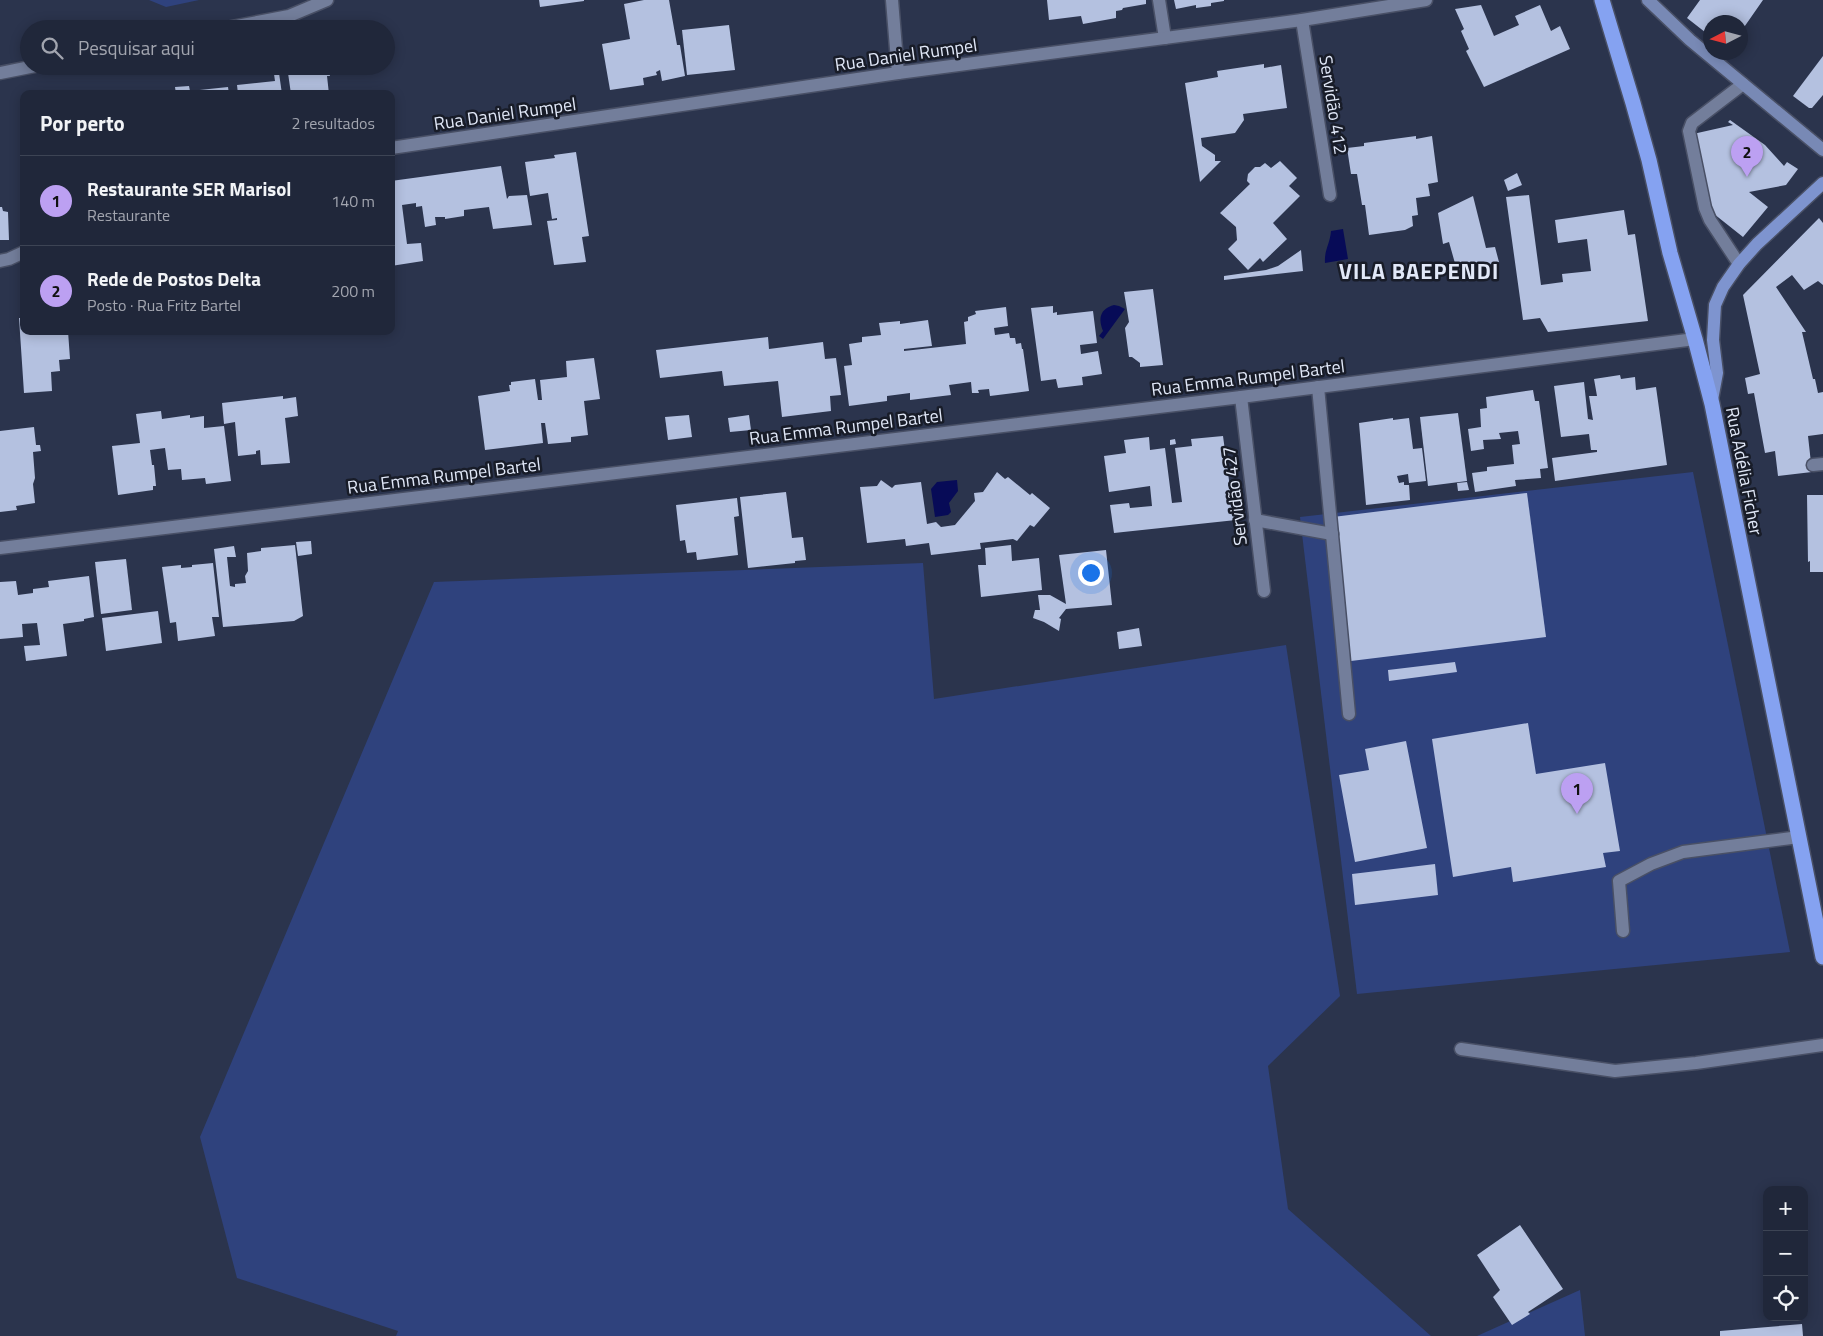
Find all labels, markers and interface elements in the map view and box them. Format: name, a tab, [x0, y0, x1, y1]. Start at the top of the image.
north arrow	[1703, 15, 1748, 60]
search box	[20, 20, 395, 75]
street label: Rua Daniel Rumpel	[833, 31, 979, 78]
text: Pesquisar aqui	[78, 33, 195, 62]
icon: search	[38, 34, 66, 62]
street label: Servidão 412	[1312, 53, 1355, 156]
street label: Rua Daniel Rumpel	[432, 90, 578, 137]
text: Por perto	[40, 107, 125, 139]
text: 2 resultados	[291, 111, 375, 135]
pin: 2	[1731, 136, 1763, 177]
text: Restaurante SER Marisol	[87, 174, 292, 203]
text: 1	[52, 189, 60, 213]
text: 140 m	[331, 189, 375, 213]
text: Restaurante	[87, 203, 170, 227]
district label: VILA BAEPENDI	[1339, 254, 1499, 288]
text: Rede de Postos Delta	[87, 264, 261, 293]
text: 2	[52, 279, 60, 303]
text: 200 m	[331, 279, 375, 303]
text: Posto · Rua Fritz Bartel	[87, 293, 241, 317]
street label: Rua Emma Rumpel Bartel	[1150, 352, 1346, 403]
street label: Rua Emma Rumpel Bartel	[748, 401, 944, 452]
street label: Rua Adélia Ficher	[1719, 404, 1770, 537]
street label: Servidão 427	[1215, 445, 1254, 547]
street label: Rua Emma Rumpel Bartel	[346, 450, 542, 501]
your location	[1078, 560, 1104, 586]
pin: 1	[1561, 773, 1593, 814]
map controls	[1763, 1186, 1808, 1321]
button: +	[1763, 1186, 1808, 1231]
button: −	[1763, 1231, 1808, 1276]
button: locate	[1763, 1276, 1808, 1321]

